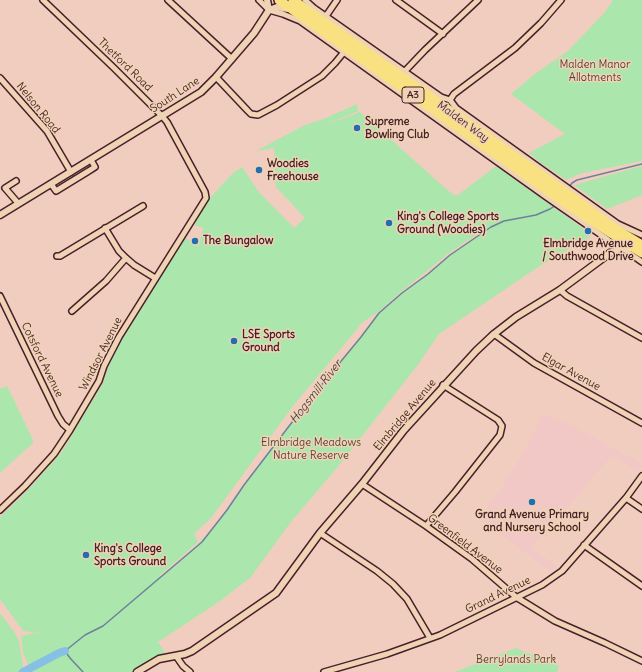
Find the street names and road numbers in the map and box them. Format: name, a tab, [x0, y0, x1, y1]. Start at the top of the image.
street label: Thetford Road	[95, 36, 155, 94]
street label: South Lane	[148, 74, 202, 116]
street label: Nelson Road	[13, 80, 63, 136]
road number: A3	[402, 87, 424, 103]
street label: Malden Way	[434, 99, 492, 145]
street label: Windsor Avenue	[77, 315, 125, 393]
street label: Cotsford Avenue	[18, 320, 66, 400]
street label: Elgar Avenue	[539, 350, 603, 394]
street label: Elmbridge Avenue	[371, 376, 439, 454]
street label: Greenfield Avenue	[425, 511, 505, 577]
street label: Grand Avenue	[463, 574, 533, 616]

